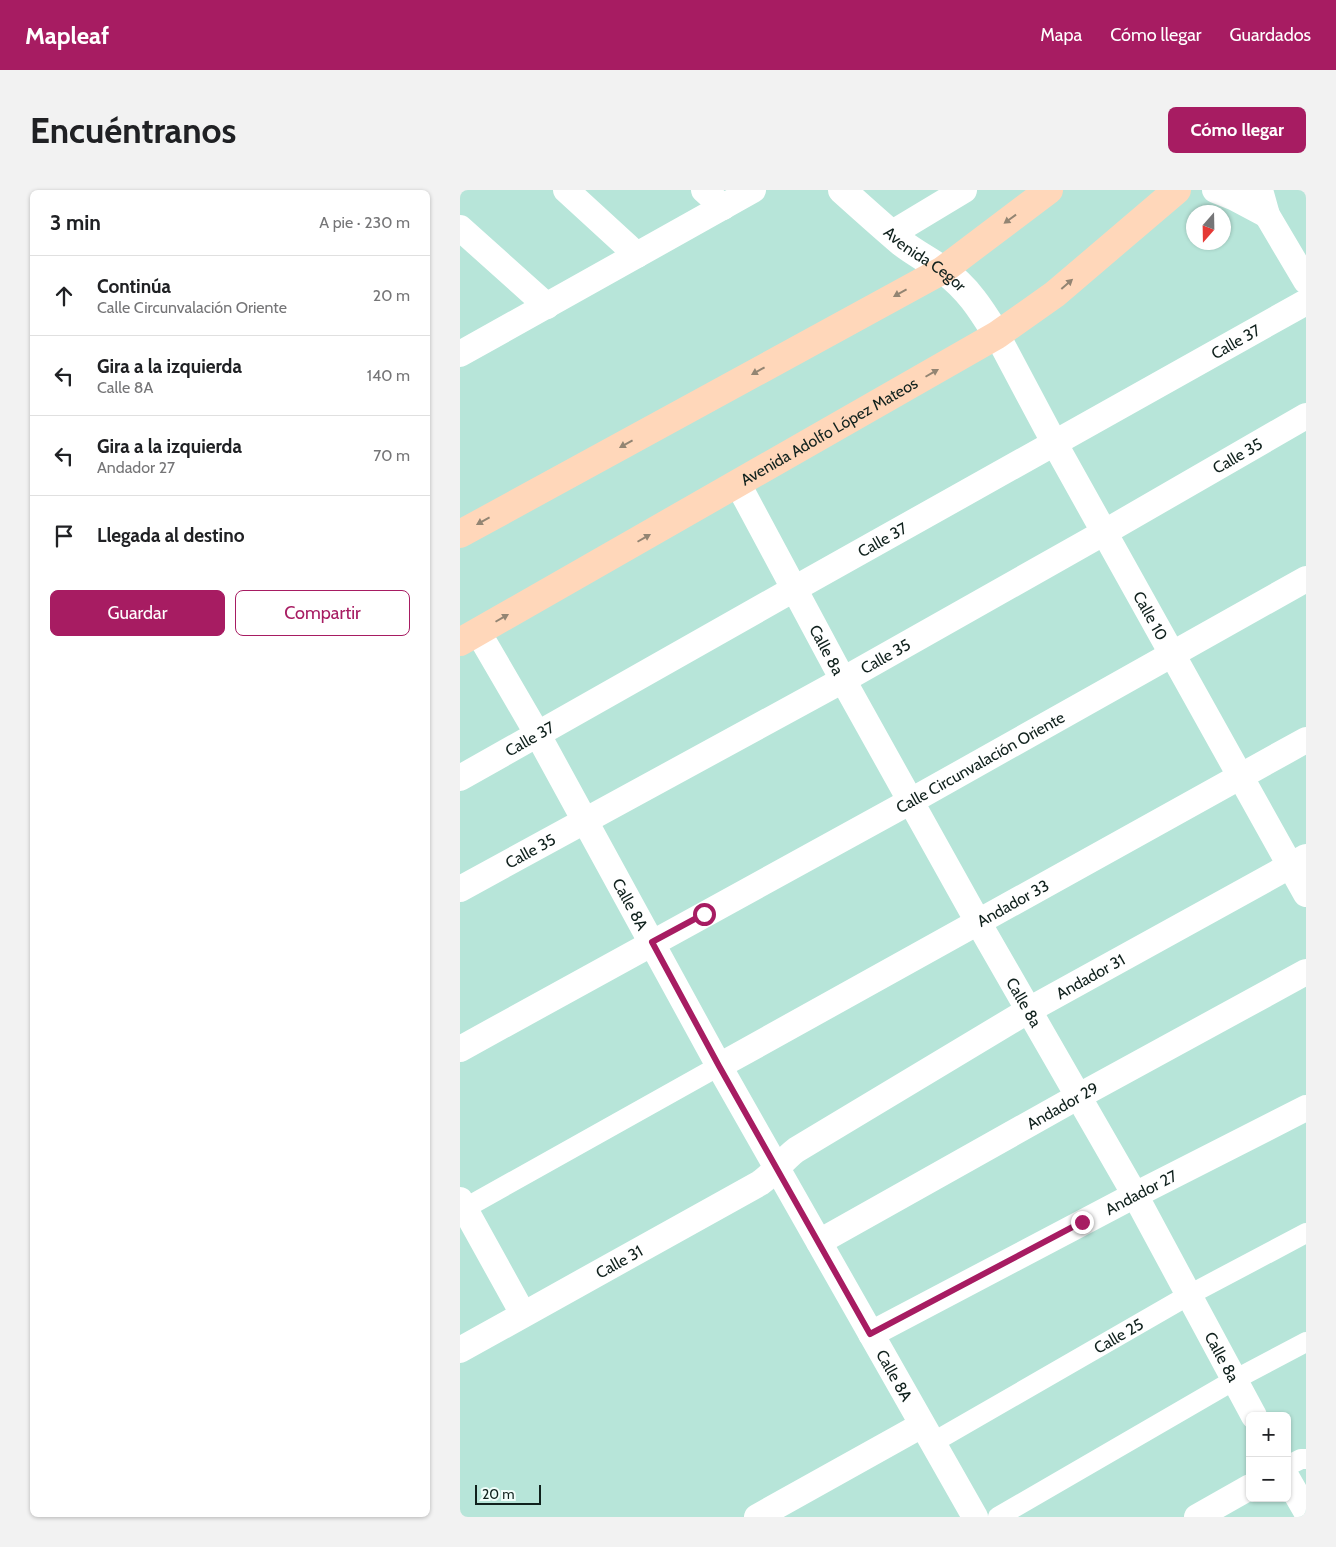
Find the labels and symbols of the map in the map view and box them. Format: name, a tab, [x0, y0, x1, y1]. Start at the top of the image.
north arrow	[1186, 205, 1231, 250]
one-way arrow	[1003, 214, 1017, 224]
street label: Avenida Cegor	[880, 222, 971, 296]
one-way arrow	[1061, 278, 1073, 290]
one-way arrow	[893, 289, 908, 297]
street label: Calle 37	[1208, 320, 1264, 363]
one-way arrow	[751, 367, 764, 376]
one-way arrow	[924, 369, 939, 377]
street label: Avenida Adolfo López Mateos	[737, 373, 921, 489]
street label: Calle 35	[1209, 434, 1266, 477]
one-way arrow	[618, 440, 633, 448]
one-way arrow	[476, 517, 490, 525]
street label: Calle 37	[854, 518, 910, 561]
one-way arrow	[637, 533, 650, 542]
street label: Calle 10	[1129, 588, 1172, 644]
one-way arrow	[496, 614, 509, 623]
street label: Calle 8a	[806, 621, 848, 678]
street label: Calle 35	[857, 634, 914, 678]
street label: Calle Circunvalación Oriente	[893, 707, 1068, 817]
street label: Calle 37	[502, 717, 558, 760]
street label: Calle 35	[502, 829, 559, 872]
street label: Calle 8A	[609, 875, 652, 934]
street label: Andador 33	[974, 875, 1052, 930]
route start	[693, 903, 716, 926]
street label: Andador 31	[1053, 950, 1128, 1003]
street label: Calle 8a	[1002, 974, 1046, 1031]
street label: Andador 29	[1023, 1078, 1101, 1133]
street label: Andador 27	[1102, 1166, 1180, 1219]
route end	[1071, 1211, 1094, 1234]
street label: Calle 31	[592, 1241, 646, 1282]
street label: Calle 25	[1090, 1314, 1146, 1357]
street label: Calle 8a	[1201, 1328, 1243, 1385]
street label: Calle 8A	[872, 1346, 917, 1405]
scale bar	[475, 1482, 541, 1505]

